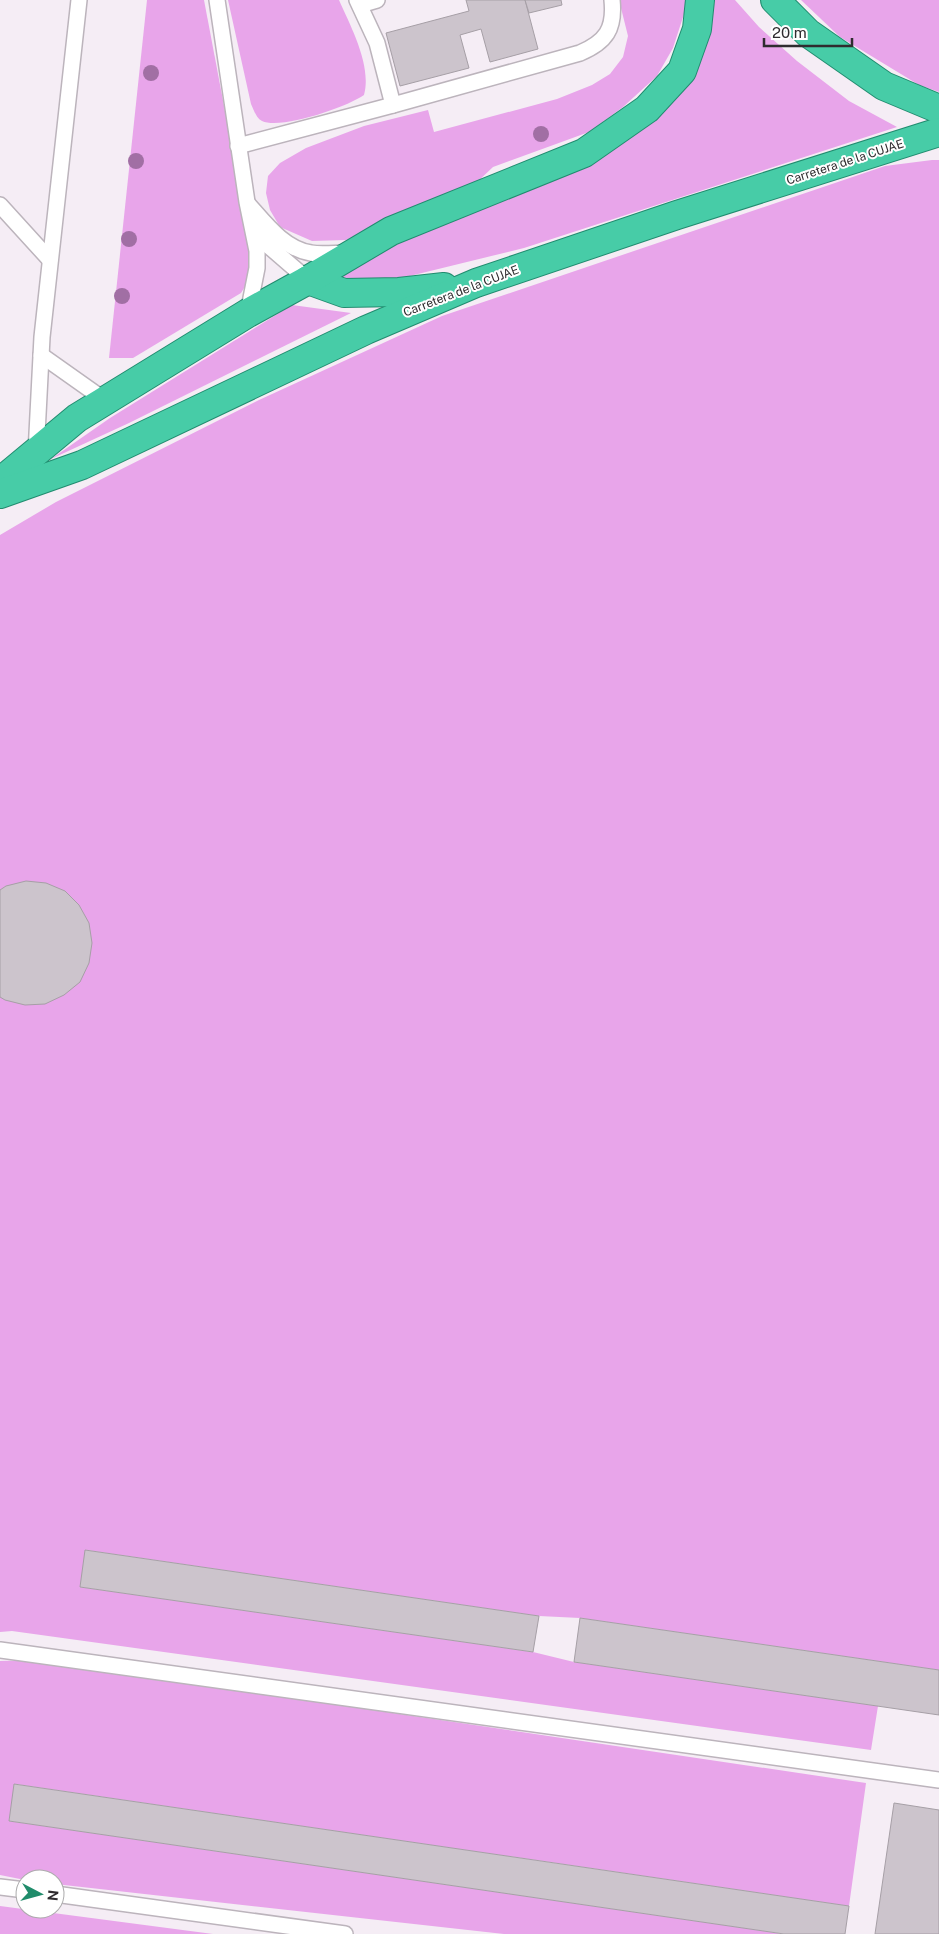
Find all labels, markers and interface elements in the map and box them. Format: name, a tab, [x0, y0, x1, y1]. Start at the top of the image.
scale bar	[764, 15, 852, 47]
text: 20 m	[772, 24, 807, 41]
street label: Carretera de la CUJAE	[785, 136, 905, 188]
street label: Carretera de la CUJAE	[401, 262, 521, 320]
north arrow	[15, 1869, 65, 1919]
text: N	[44, 1889, 61, 1902]

